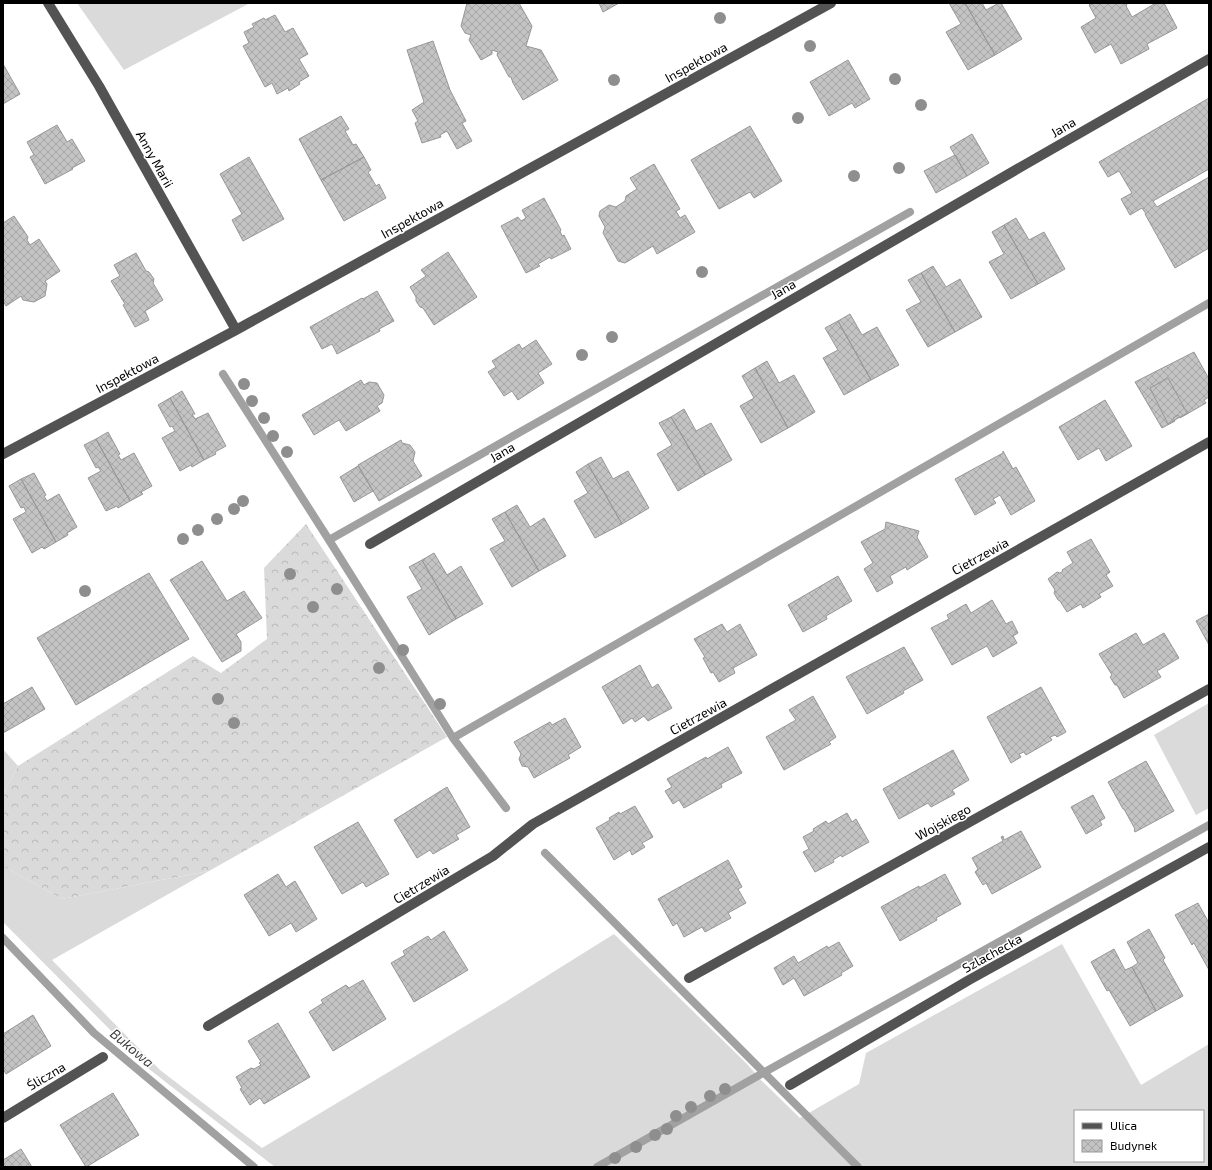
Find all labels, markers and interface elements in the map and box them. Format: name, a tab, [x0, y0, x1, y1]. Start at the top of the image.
street label: Inspektowa	[662, 38, 730, 86]
street label: Jana	[1048, 114, 1078, 140]
street label: Anny Marii	[133, 128, 177, 190]
street label: Inspektowa	[378, 194, 446, 242]
street label: Jana	[768, 276, 798, 302]
street label: Inspektowa	[93, 350, 161, 396]
street label: Jana	[487, 439, 517, 465]
street label: Cietrzewia	[949, 534, 1011, 578]
street label: Cietrzewia	[667, 694, 729, 738]
street label: Wojskiego	[913, 800, 973, 844]
street label: Cietrzewia	[390, 861, 452, 907]
street label: Szlachecka	[959, 930, 1025, 976]
water label: Bukowa	[107, 1025, 158, 1071]
street label: Śliczna	[23, 1057, 68, 1094]
legend	[1074, 1110, 1204, 1162]
text: Ulica	[1110, 1118, 1137, 1132]
text: Budynek	[1110, 1138, 1157, 1152]

